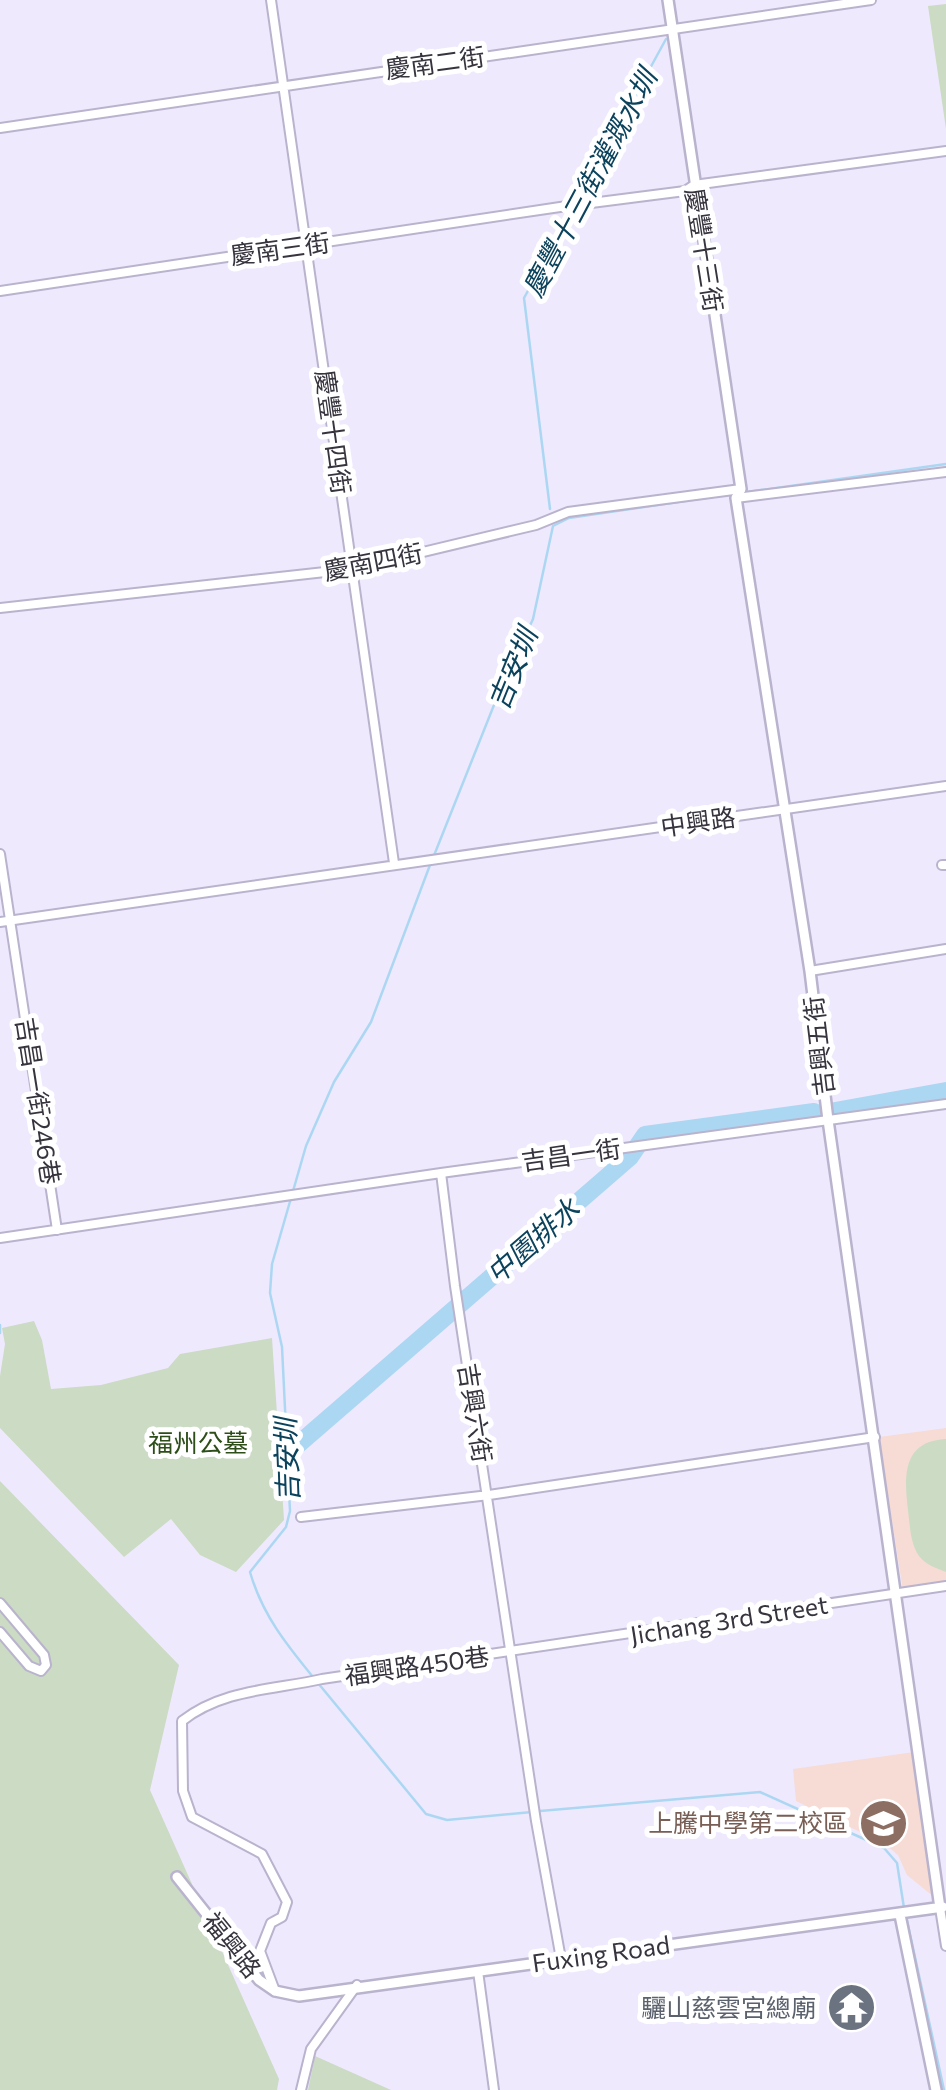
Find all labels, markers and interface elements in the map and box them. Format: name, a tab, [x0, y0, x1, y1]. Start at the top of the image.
street label: 慶南二街	[383, 40, 486, 84]
water label: 慶豐十三街灌溉水圳	[515, 60, 665, 302]
street label: 慶豐十三街	[680, 186, 730, 314]
street label: 慶南三街	[228, 226, 331, 270]
street label: 慶豐十四街	[310, 368, 358, 496]
street label: 慶南四街	[321, 537, 425, 585]
water label: 吉安圳	[481, 620, 545, 714]
street label: 中興路	[659, 801, 737, 841]
street label: 吉興五街	[797, 995, 839, 1098]
street label: 吉昌一街246巷	[11, 1015, 67, 1186]
street label: 吉昌一街	[519, 1132, 622, 1176]
water label: 中園排水	[479, 1189, 587, 1290]
street label: 吉興六街	[453, 1361, 499, 1465]
water label: 吉安圳	[267, 1413, 304, 1503]
park label: 福州公墓	[148, 1427, 248, 1457]
street label: Jichang 3rd Street	[628, 1589, 830, 1649]
street label: 福興路450巷	[343, 1640, 491, 1690]
school or university icon: 上騰中學第二校區	[857, 1797, 909, 1849]
place label: 上騰中學第二校區	[648, 1807, 848, 1837]
street label: 福興路	[198, 1906, 268, 1983]
street label: Fuxing Road	[530, 1929, 672, 1978]
temple icon: 驪山慈雲宮總廟	[825, 1982, 877, 2034]
place label: 驪山慈雲宮總廟	[641, 1992, 816, 2022]

